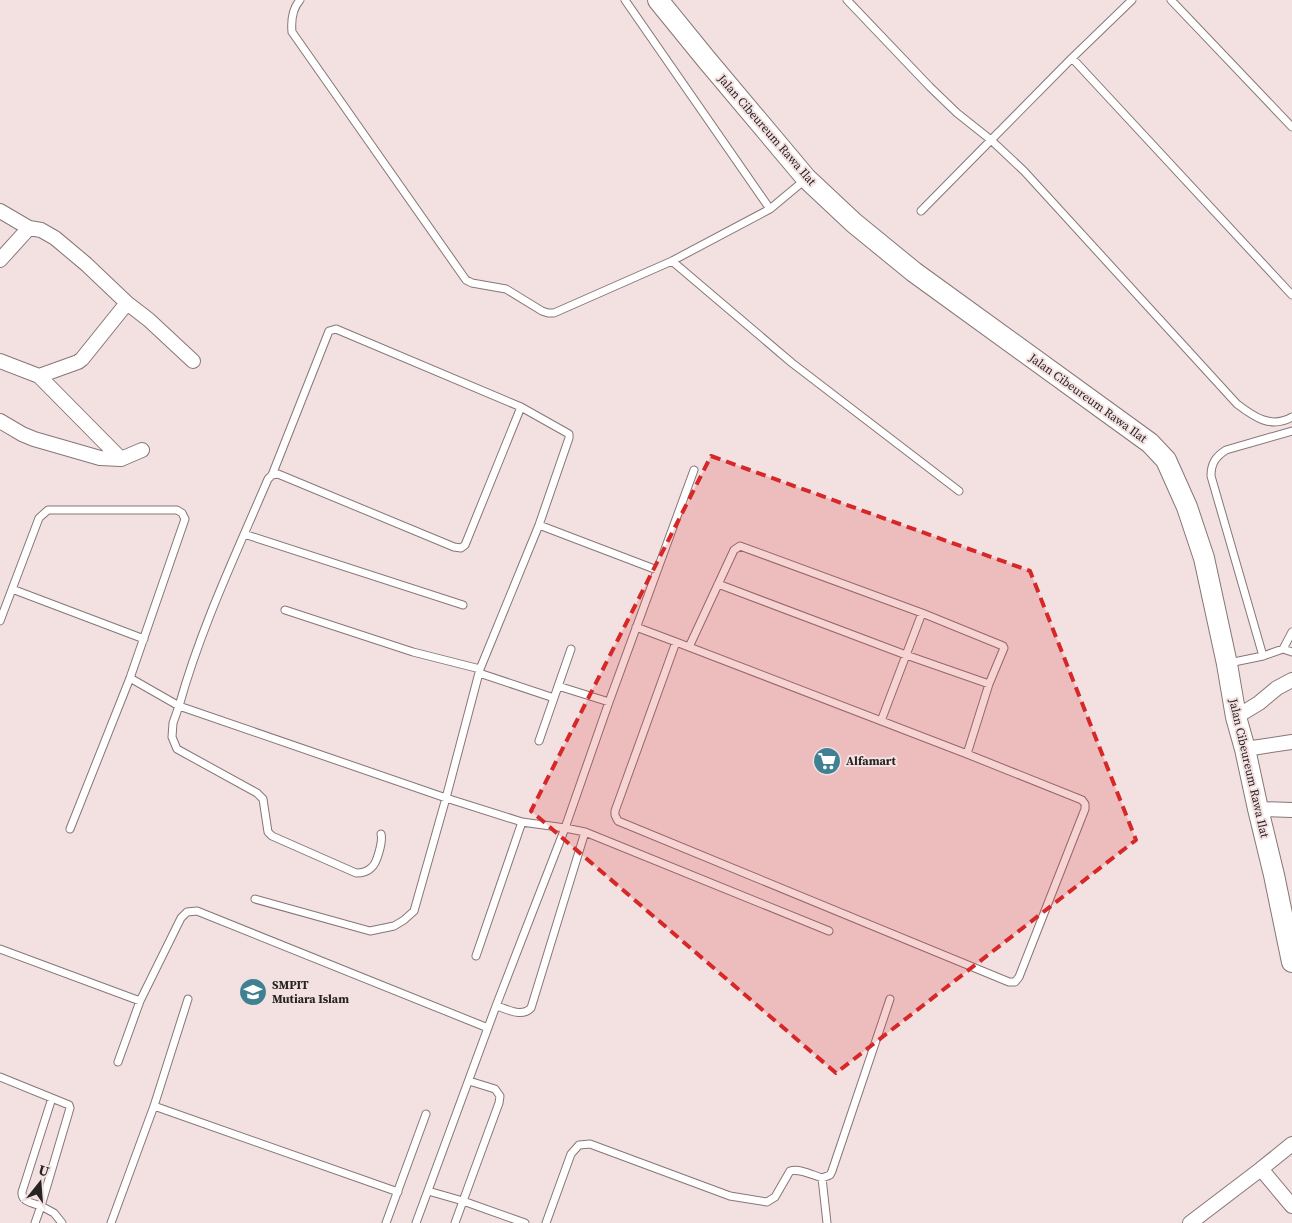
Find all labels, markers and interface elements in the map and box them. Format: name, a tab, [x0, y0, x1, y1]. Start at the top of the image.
street label: Jalan Cibeureum Rawa Ilat	[714, 70, 820, 189]
street label: Jalan Cibeureum Rawa Ilat	[1025, 349, 1150, 446]
street label: Jalan Cibeureum Rawa Ilat	[1225, 696, 1273, 839]
supermarket icon: Alfamart	[812, 746, 842, 776]
place label: Alfamart	[846, 753, 896, 769]
school or university icon: SMPIT Mutiara Islam	[238, 977, 268, 1007]
place label: SMPIT Mutiara Islam	[272, 977, 349, 1007]
north arrow	[15, 1158, 65, 1208]
text: U	[36, 1160, 52, 1182]

